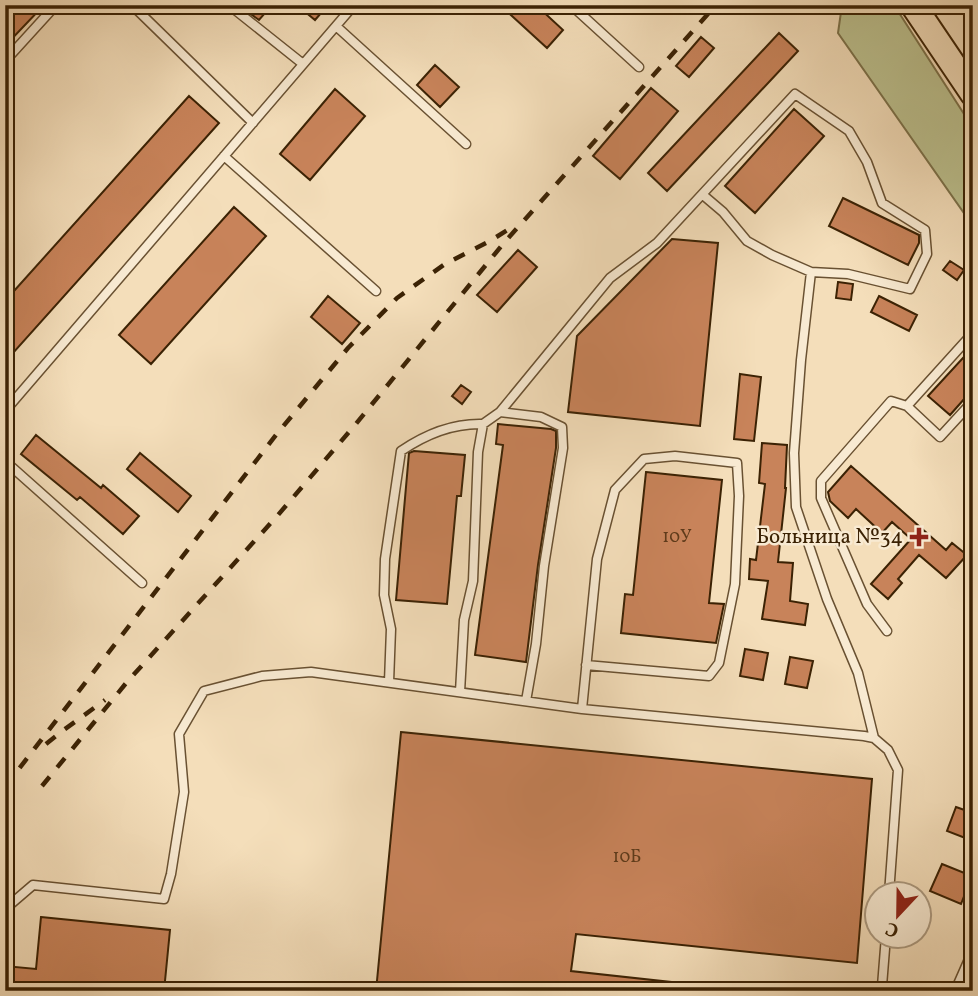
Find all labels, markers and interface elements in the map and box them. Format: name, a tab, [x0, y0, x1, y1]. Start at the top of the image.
place label: Больница №34	[756, 523, 903, 552]
house number: 10У	[662, 525, 692, 550]
marker: Больница №34	[909, 527, 929, 547]
house number: 10Б	[613, 845, 641, 870]
north arrow	[862, 880, 932, 950]
text: С	[882, 915, 903, 943]

